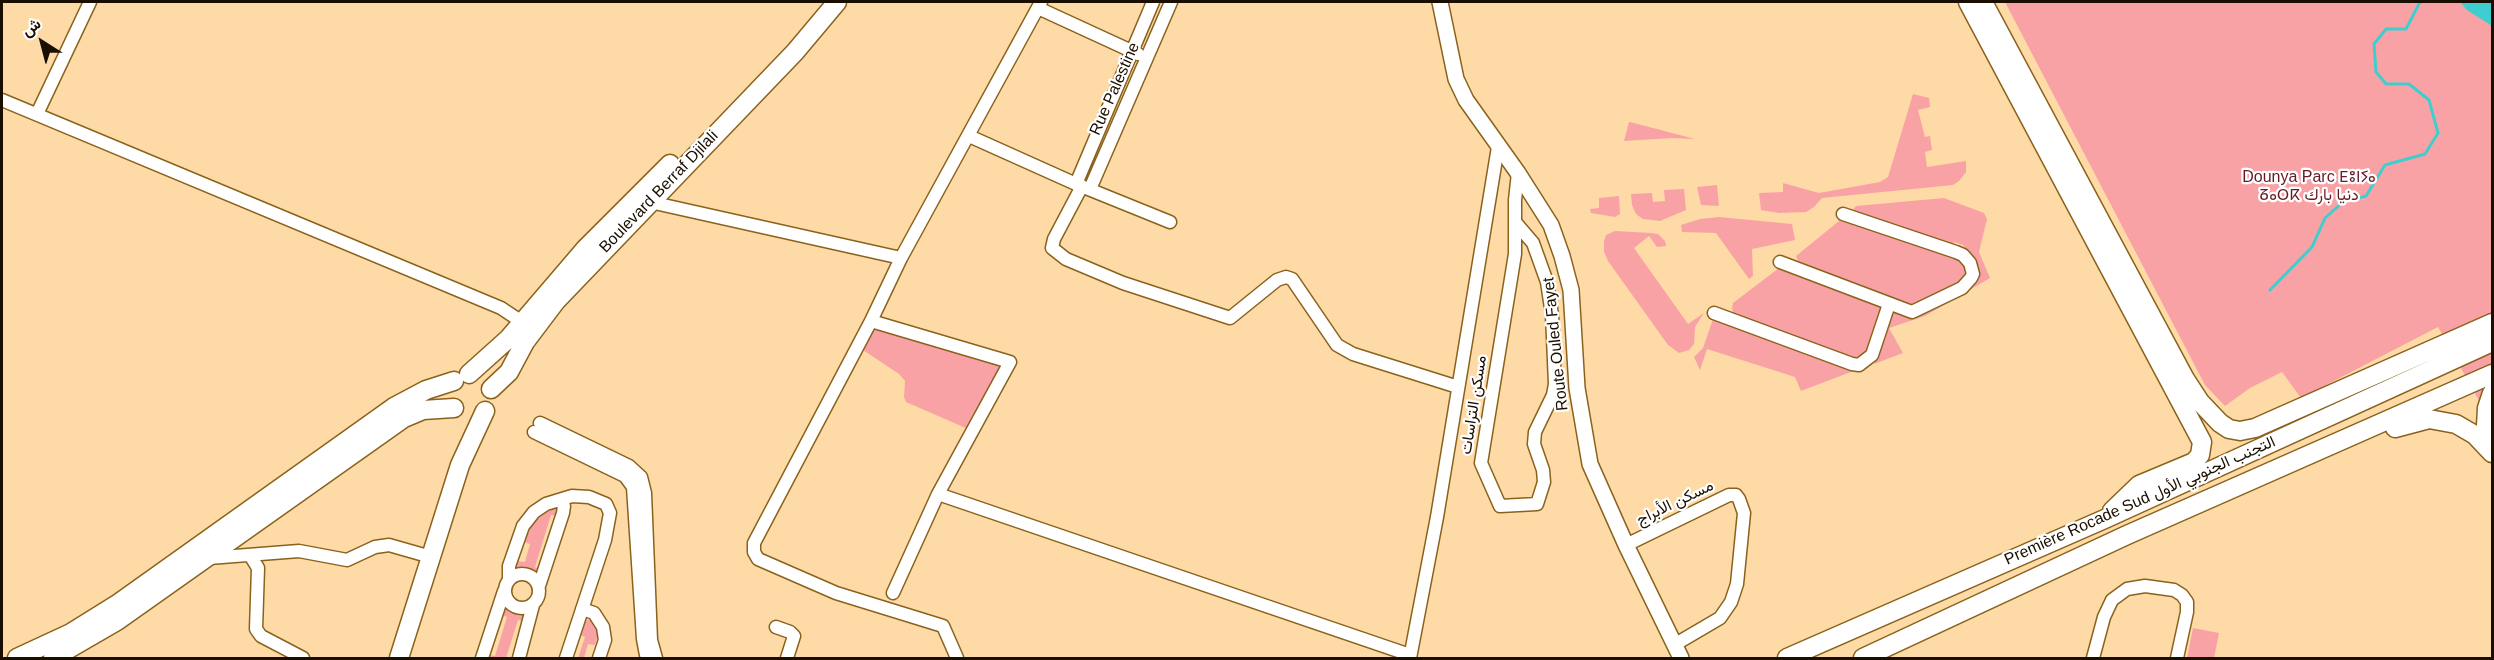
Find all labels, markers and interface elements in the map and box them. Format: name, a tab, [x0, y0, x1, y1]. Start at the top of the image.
north arrow	[12, 12, 72, 72]
text: ش	[18, 15, 44, 40]
street label: Rue Palestine	[1086, 40, 1144, 138]
street label: Boulevard Berraf Djilali	[596, 127, 722, 257]
park label: Dounya Parc ⴹⵓⵏⵢⴰ ⵒⴰⵔⴽ دنيا بارك	[2242, 168, 2376, 206]
street label: Route Ouled Fayet	[1539, 276, 1573, 412]
street label: مسكن التراسات	[1457, 354, 1491, 456]
street label: Première Rocade Sud التجنب الجنوبي الأول	[2002, 432, 2278, 570]
street label: مسكن الأبراج	[1633, 476, 1717, 530]

